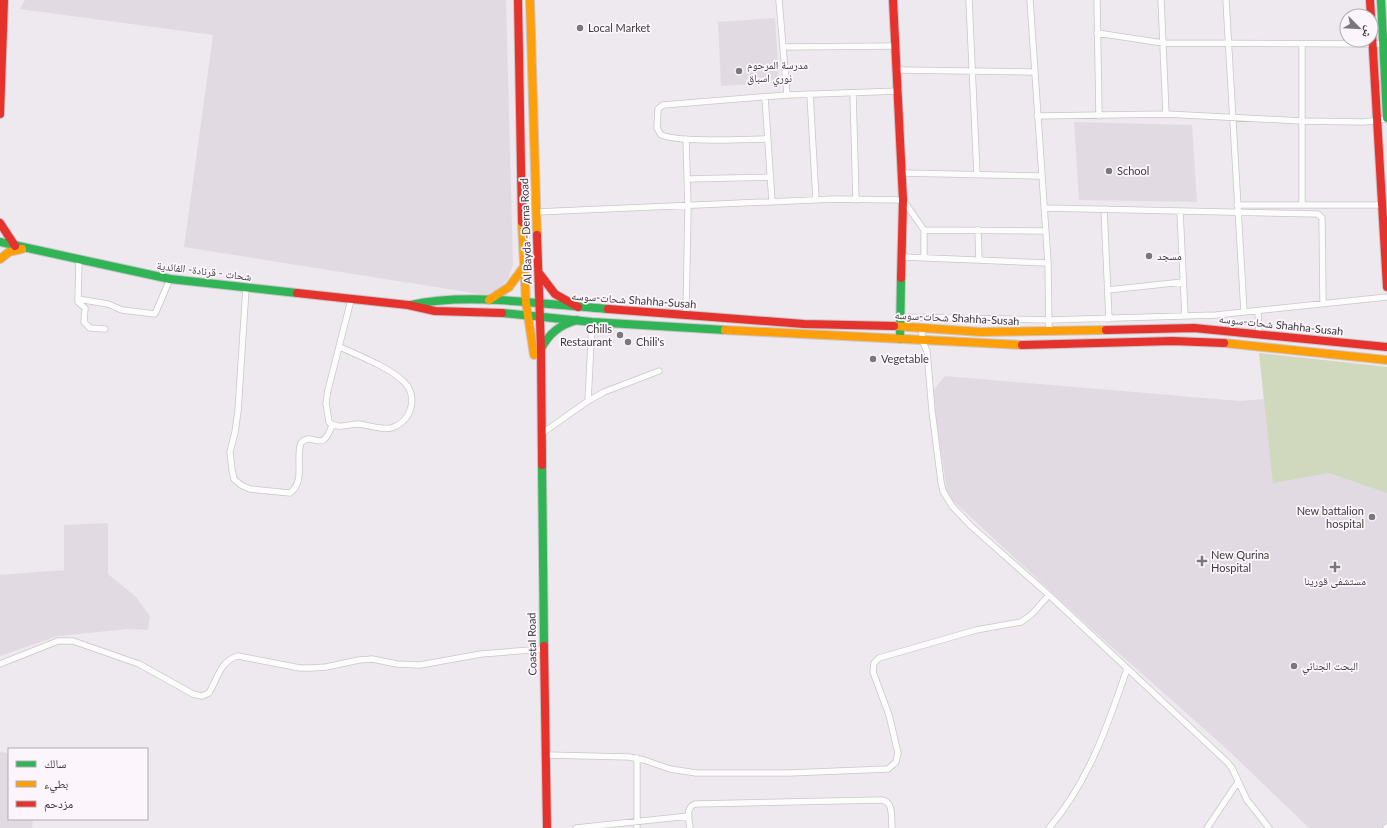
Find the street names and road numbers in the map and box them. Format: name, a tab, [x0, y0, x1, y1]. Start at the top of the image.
street label: Al Bayda -Derna Road	[517, 178, 534, 284]
street label: شحات - قرنادة- الفائدية	[156, 258, 252, 283]
street label: شحات-سوسه Shahha-Susah	[571, 289, 697, 310]
street label: شحات-سوسه Shahha-Susah	[894, 308, 1020, 327]
street label: شحات-سوسه Shahha-Susah	[1218, 312, 1344, 338]
street label: Coastal Road	[524, 612, 539, 676]

